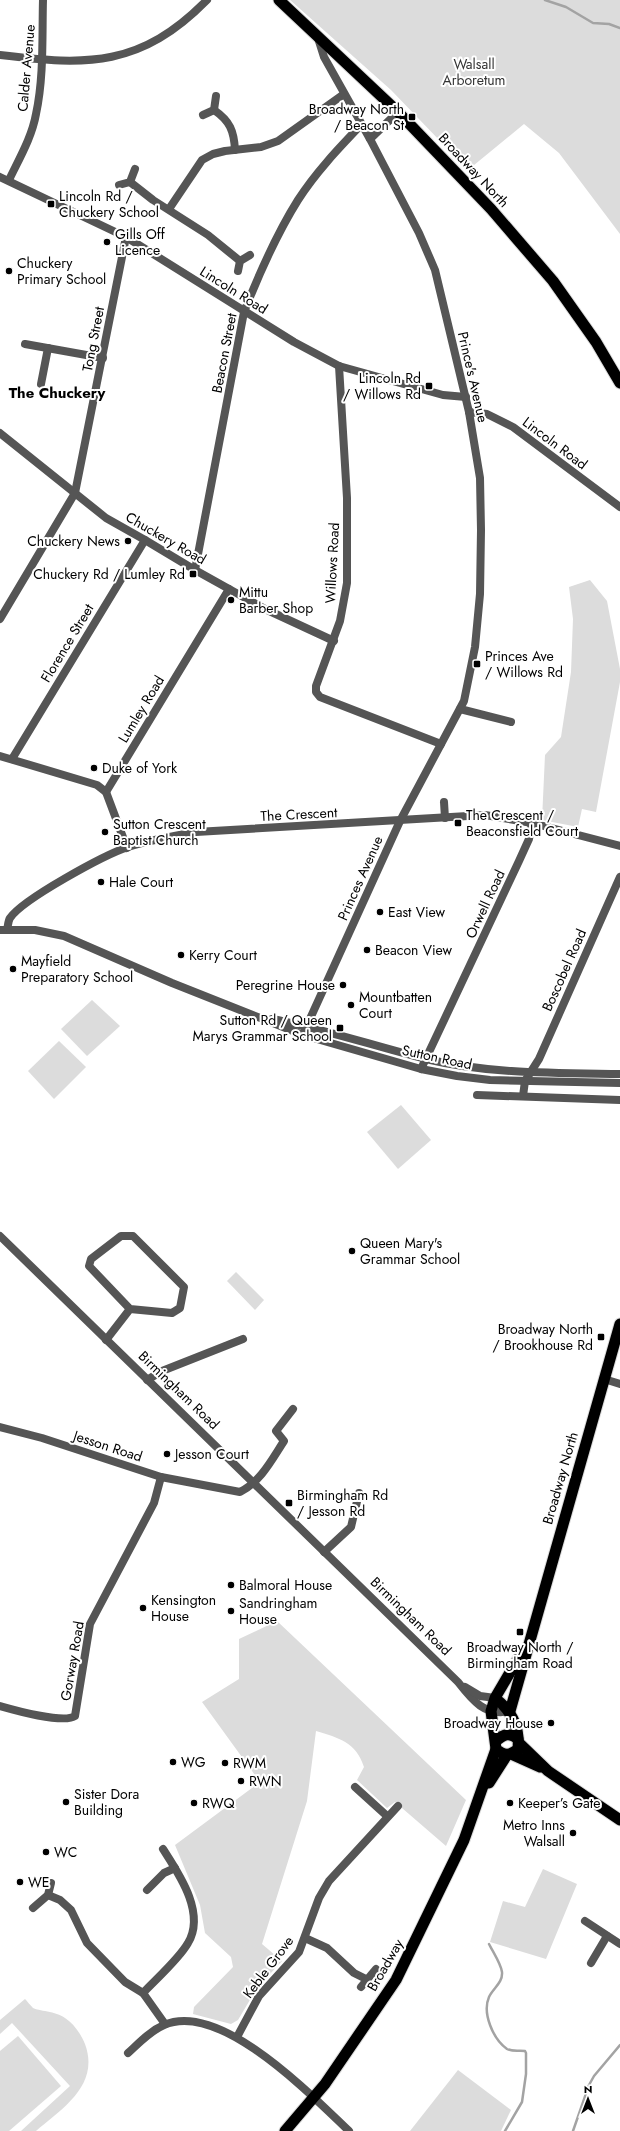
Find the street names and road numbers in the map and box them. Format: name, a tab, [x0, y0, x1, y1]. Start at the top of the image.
street label: Calder Avenue	[12, 24, 40, 112]
street label: Broadway North	[434, 128, 514, 212]
street label: Lincoln Road	[196, 261, 272, 319]
street label: Tong Street	[77, 304, 109, 373]
street label: Beacon Street	[206, 311, 242, 395]
street label: Prince's Avenue	[453, 330, 493, 424]
street label: Lincoln Road	[518, 412, 592, 474]
street label: Chuckery Road	[122, 507, 210, 569]
street label: Willows Road	[320, 522, 344, 604]
street label: Florence Street	[36, 599, 99, 686]
street label: Lumley Road	[113, 672, 169, 746]
street label: The Crescent	[260, 802, 339, 826]
street label: Princes Avenue	[332, 833, 388, 923]
street label: Orwell Road	[460, 866, 510, 942]
street label: Boscobel Road	[537, 926, 591, 1014]
street label: Sutton Road	[400, 1040, 474, 1074]
street label: Birmingham Road	[134, 1346, 224, 1434]
street label: Jesson Road	[69, 1425, 145, 1467]
street label: Broadway North	[537, 1429, 583, 1527]
street label: Birmingham Road	[366, 1572, 456, 1660]
street label: Gorway Road	[55, 1620, 89, 1702]
street label: Keble Grove	[238, 1932, 298, 2002]
street label: Broadway	[362, 1935, 408, 1995]

